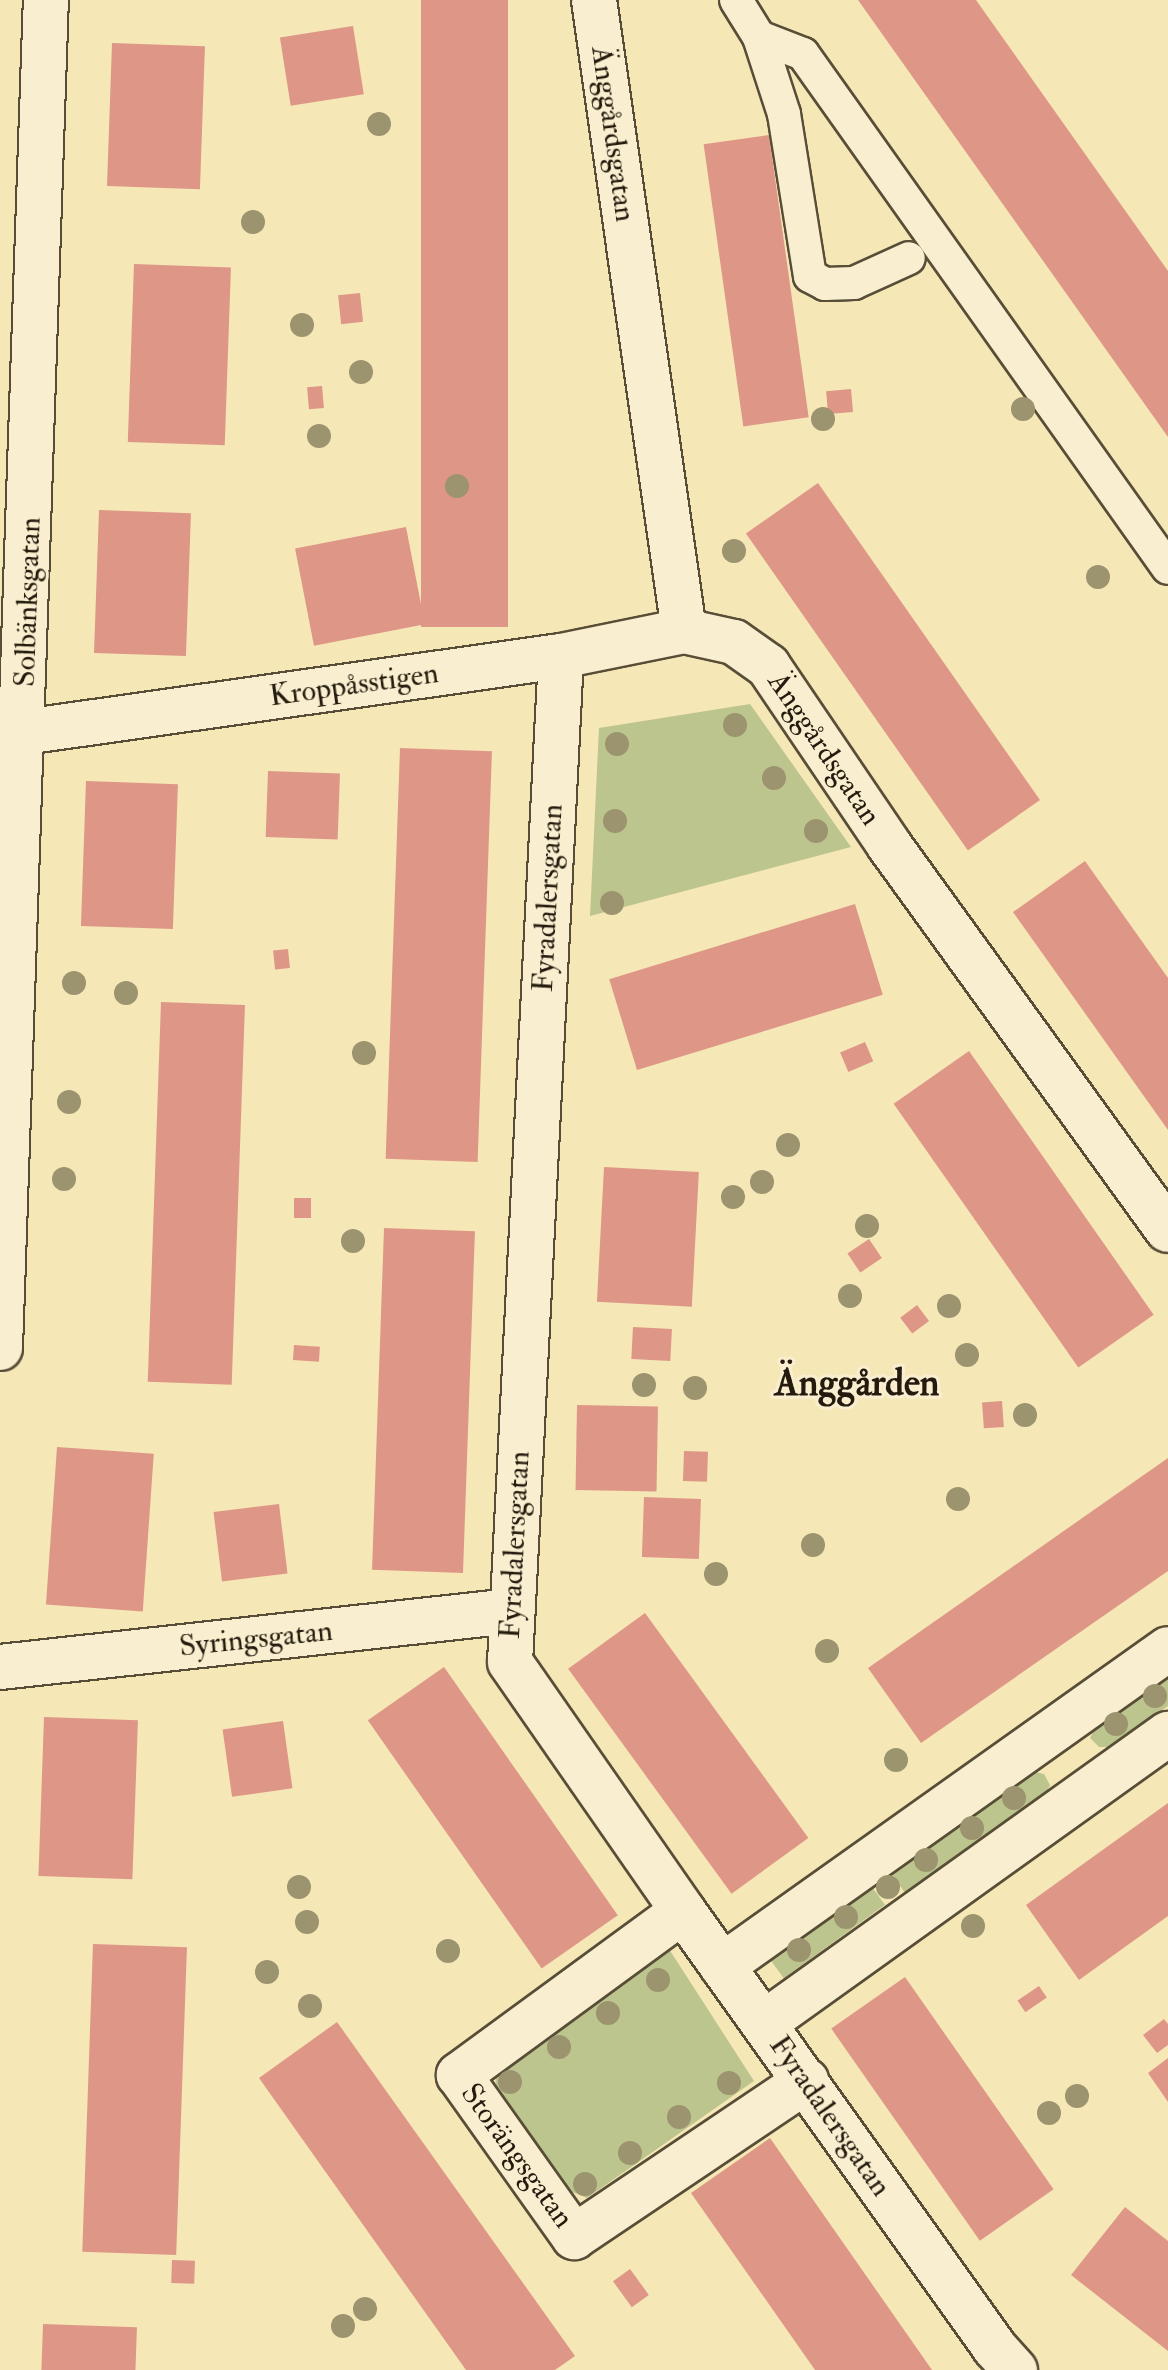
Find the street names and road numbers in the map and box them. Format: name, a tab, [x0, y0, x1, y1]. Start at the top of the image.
street label: Änggårdsgatan	[583, 44, 643, 224]
street label: Solbänksgatan	[7, 516, 49, 688]
street label: Kroppåsstigen	[267, 655, 441, 715]
street label: Änggårdsgatan	[760, 666, 888, 832]
street label: Fyradalersgatan	[525, 803, 571, 993]
street label: Fyradalersgatan	[492, 1450, 538, 1640]
street label: Syringsgatan	[178, 1613, 334, 1665]
street label: Fyradalersgatan	[761, 2029, 899, 2203]
street label: Storängsgatan	[453, 2077, 581, 2235]

